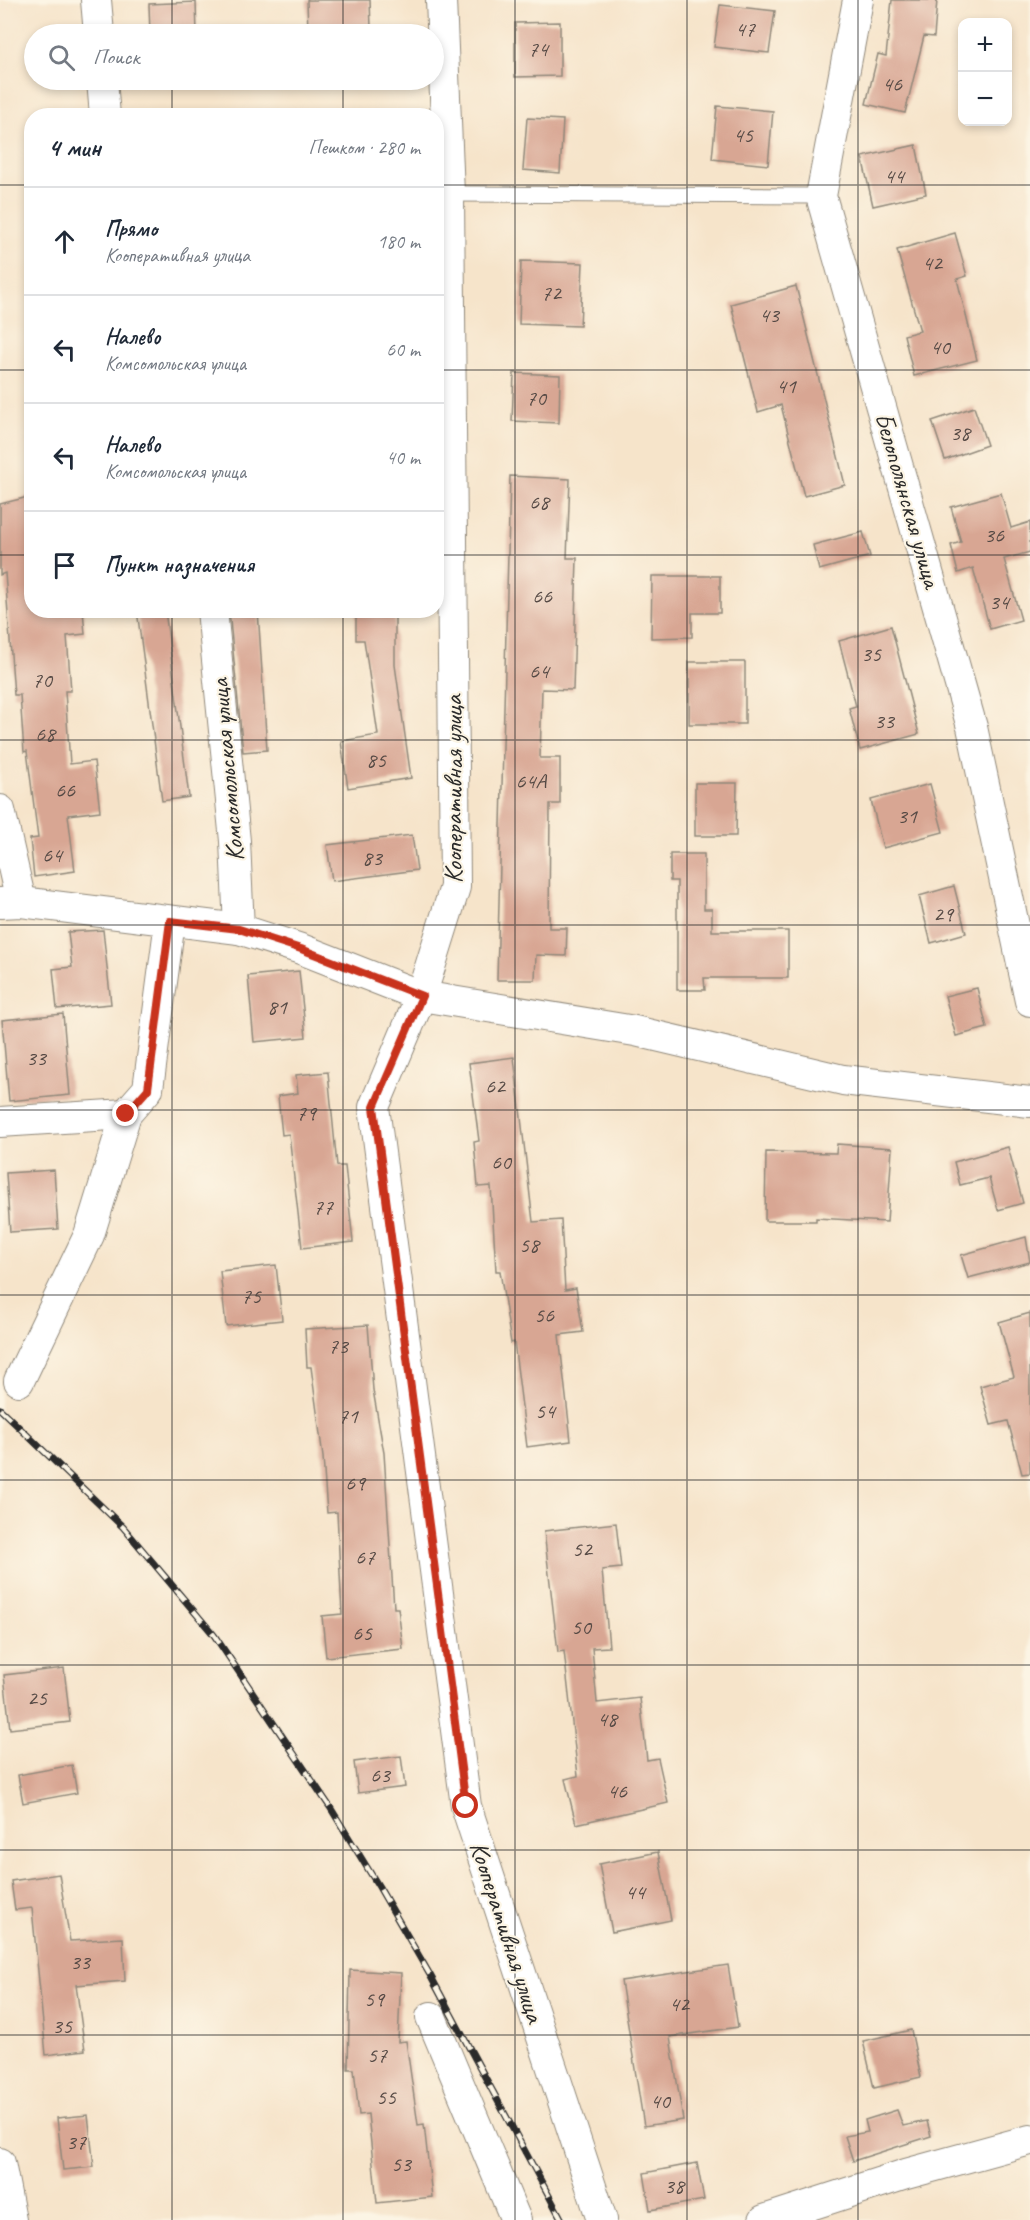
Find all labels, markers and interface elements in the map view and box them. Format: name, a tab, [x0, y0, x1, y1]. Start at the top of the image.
house number: 47	[735, 15, 756, 43]
map controls	[958, 18, 1012, 126]
button: +	[958, 18, 1012, 72]
search box	[24, 24, 444, 90]
house number: 74	[528, 35, 550, 63]
icon: search	[45, 41, 78, 74]
text: Поиск	[93, 43, 139, 71]
house number: 46	[882, 70, 903, 98]
button: −	[958, 72, 1012, 126]
house number: 45	[733, 121, 754, 149]
text: 4 мин	[48, 131, 101, 164]
text: Пешком · 280 m	[308, 135, 420, 160]
house number: 44	[884, 162, 906, 190]
text: Прямо	[105, 215, 157, 243]
icon: ahead	[48, 225, 81, 258]
text: 180 m	[377, 229, 420, 254]
text: Кооперативная улица	[105, 243, 250, 268]
house number: 42	[922, 249, 944, 277]
house number: 72	[541, 279, 563, 307]
house number: 43	[759, 301, 781, 329]
text: Налево	[105, 323, 161, 351]
icon: left	[48, 333, 81, 366]
house number: 40	[930, 333, 952, 361]
text: 60 m	[386, 337, 420, 362]
text: Комсомольская улица	[105, 351, 246, 376]
house number: 41	[776, 372, 797, 400]
house number: 70	[526, 384, 548, 412]
street label: Белополянская улица	[867, 408, 949, 594]
house number: 38	[950, 419, 972, 447]
text: Налево	[105, 431, 161, 459]
icon: left	[48, 441, 81, 474]
text: 40 m	[386, 445, 420, 470]
text: Комсомольская улица	[105, 459, 246, 484]
house number: 68	[529, 488, 551, 516]
house number: 36	[984, 521, 1005, 549]
icon: arrive	[48, 549, 81, 582]
text: Пункт назначения	[105, 551, 254, 579]
house number: 66	[532, 582, 553, 610]
house number: 34	[989, 588, 1011, 616]
house number: 35	[861, 640, 882, 668]
house number: 64	[529, 657, 551, 685]
house number: 70	[32, 666, 54, 694]
street label: Комсомольская улица	[202, 676, 251, 863]
street label: Кооперативная улица	[437, 693, 470, 883]
house number: 33	[874, 707, 896, 735]
house number: 68	[35, 720, 57, 748]
house number: 85	[366, 746, 387, 774]
house number: 64А	[516, 767, 547, 795]
house number: 66	[55, 776, 76, 804]
house number: 31	[897, 802, 918, 830]
house number: 64	[42, 841, 64, 869]
house number: 83	[362, 844, 384, 872]
house number: 29	[933, 900, 955, 928]
house number: 81	[267, 993, 288, 1021]
house number: 33	[26, 1044, 48, 1072]
house number: 62	[485, 1072, 507, 1100]
house number: 79	[296, 1099, 318, 1127]
route end	[112, 1100, 138, 1126]
house number: 60	[491, 1148, 513, 1176]
house number: 77	[313, 1193, 334, 1221]
house number: 58	[519, 1231, 541, 1259]
house number: 75	[241, 1282, 262, 1310]
house number: 56	[534, 1301, 555, 1329]
house number: 73	[328, 1332, 350, 1360]
house number: 54	[535, 1397, 557, 1425]
house number: 71	[338, 1402, 359, 1430]
house number: 69	[345, 1469, 367, 1497]
house number: 52	[572, 1535, 594, 1563]
house number: 67	[355, 1543, 376, 1571]
house number: 50	[571, 1613, 593, 1641]
house number: 65	[352, 1619, 373, 1647]
house number: 25	[27, 1684, 48, 1712]
house number: 48	[597, 1705, 619, 1733]
house number: 63	[370, 1761, 392, 1789]
house number: 46	[607, 1777, 628, 1805]
route start	[452, 1792, 478, 1818]
street label: Кооперативная улица	[462, 1837, 552, 2028]
house number: 44	[625, 1878, 647, 1906]
house number: 33	[70, 1948, 92, 1976]
house number: 59	[364, 1985, 386, 2013]
house number: 42	[669, 1990, 691, 2018]
house number: 35	[52, 2012, 73, 2040]
house number: 57	[367, 2041, 388, 2069]
house number: 55	[376, 2083, 397, 2111]
house number: 40	[650, 2087, 672, 2115]
house number: 37	[66, 2128, 87, 2156]
house number: 53	[391, 2150, 413, 2178]
house number: 38	[664, 2172, 686, 2200]

